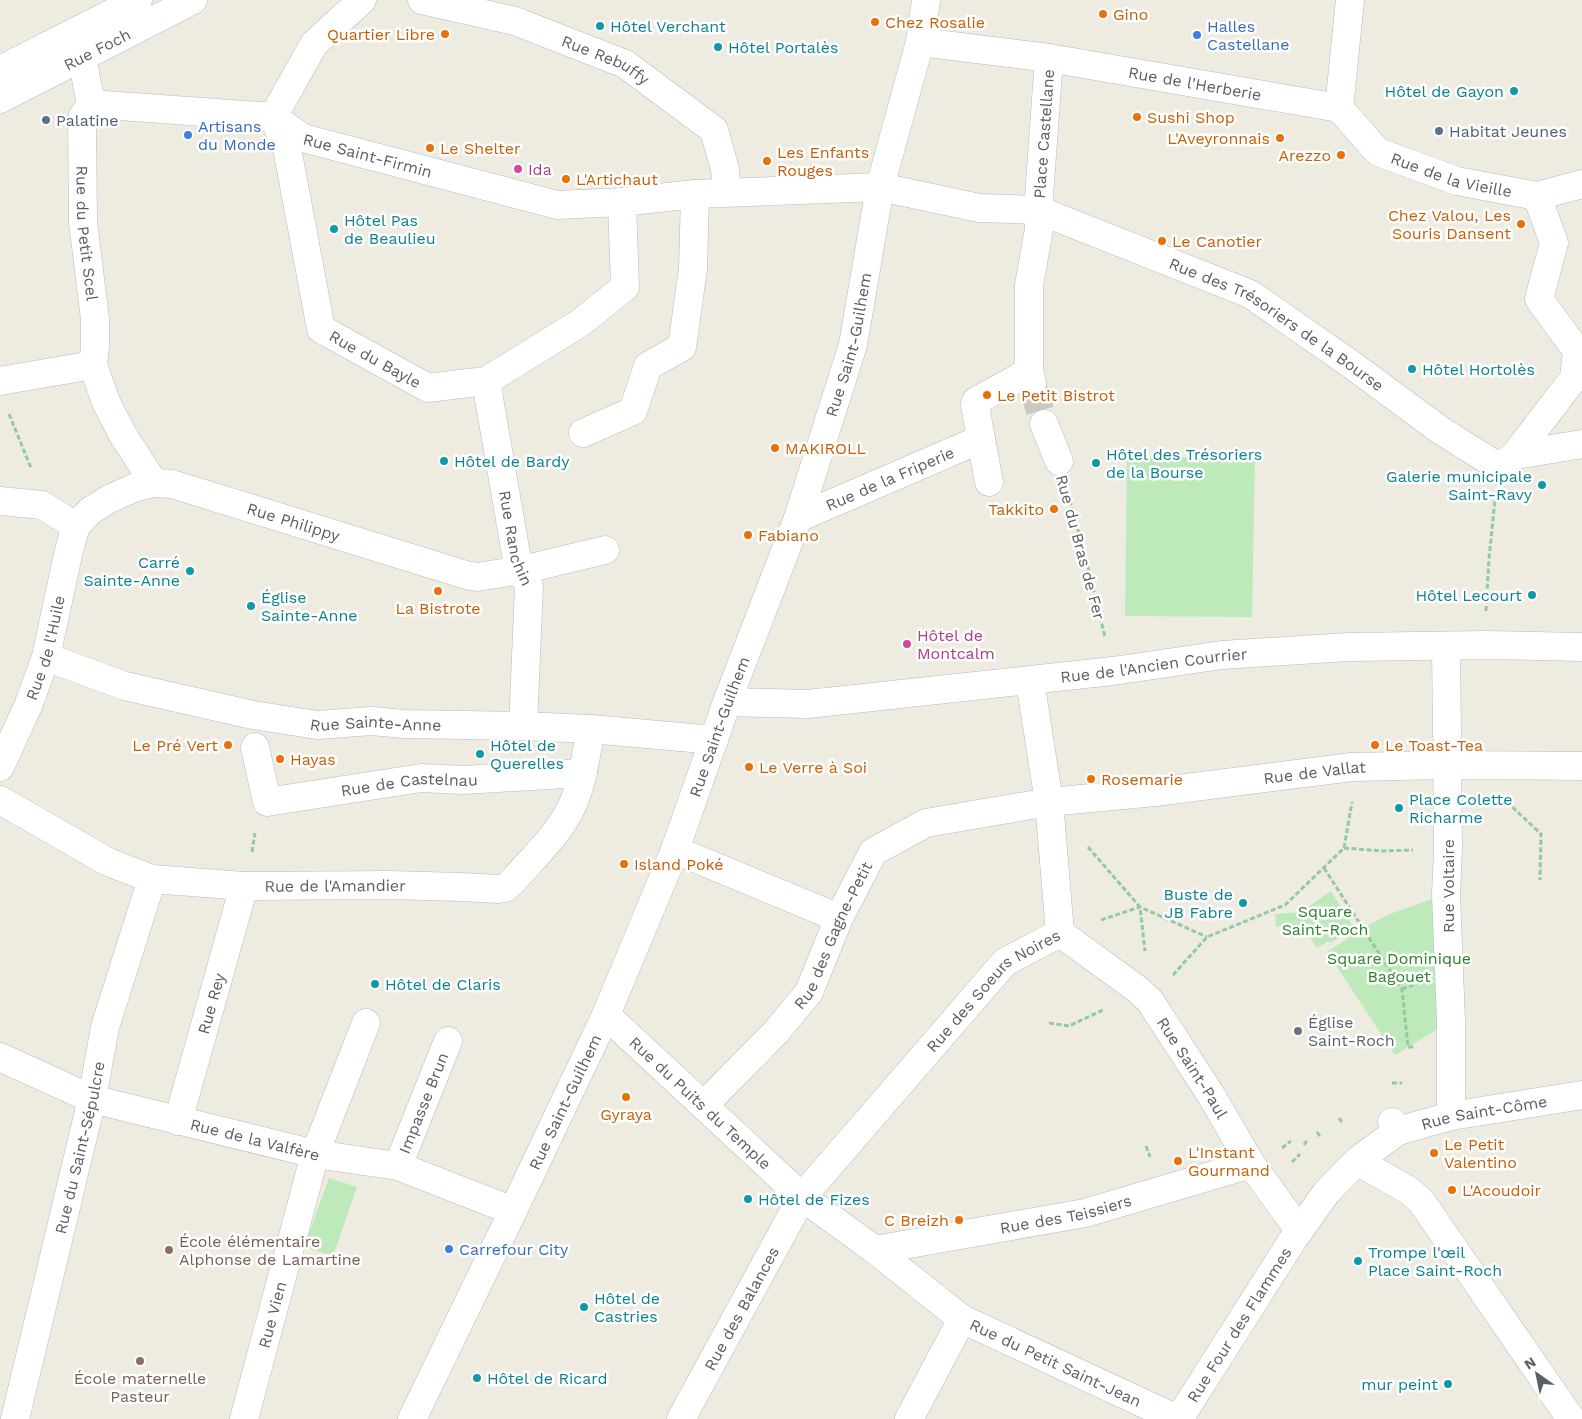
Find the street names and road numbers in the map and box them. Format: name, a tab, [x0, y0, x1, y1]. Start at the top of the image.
street label: Rue Foch	[61, 25, 134, 75]
street label: Rue Rebuffy	[559, 31, 654, 89]
street label: Rue de l'Herberie	[1127, 63, 1263, 104]
street label: Place Castellane	[1030, 68, 1058, 199]
street label: Rue Saint-Firmin	[301, 129, 434, 182]
street label: Rue de la Vieille	[1388, 149, 1514, 201]
street label: Rue du Petit Scel	[72, 165, 102, 302]
street label: Rue des Trésoriers de la Bourse	[1166, 254, 1387, 395]
street label: Rue Saint-Guilhem	[822, 271, 875, 419]
street label: Rue du Bayle	[326, 326, 424, 392]
street label: Rue de la Friperie	[823, 443, 957, 515]
street label: Rue du Bras de Fer	[1052, 472, 1109, 622]
street label: Rue Ranchin	[495, 489, 537, 589]
street label: Rue Philippy	[245, 499, 343, 546]
street label: Rue de l'Huile	[22, 594, 69, 703]
street label: Rue de l'Ancien Courrier	[1059, 644, 1248, 687]
street label: Rue Saint-Guilhem	[685, 654, 754, 800]
street label: Rue Sainte-Anne	[309, 712, 442, 735]
street label: Rue de Vallat	[1262, 758, 1366, 788]
street label: Rue de Castelnau	[339, 769, 478, 800]
street label: Rue Voltaire	[1439, 839, 1458, 933]
street label: Rue des Gagne-Petit	[790, 858, 877, 1013]
street label: Rue de l'Amandier	[264, 876, 406, 896]
street label: Rue des Soeurs Noires	[923, 926, 1064, 1056]
street label: Rue Rey	[194, 970, 229, 1036]
street label: Rue Saint-Paul	[1153, 1014, 1232, 1122]
street label: Rue Saint-Guilhem	[525, 1031, 606, 1173]
street label: Rue du Puits du Temple	[625, 1033, 775, 1174]
street label: Impasse Brun	[395, 1050, 452, 1156]
street label: Rue du Saint-Sépulcre	[51, 1060, 109, 1236]
street label: Rue Saint-Côme	[1419, 1092, 1548, 1134]
street label: Rue de la Valfère	[188, 1115, 321, 1165]
street label: Rue des Teissiers	[998, 1191, 1134, 1238]
street label: Rue des Balances	[700, 1243, 783, 1374]
street label: Rue Four des Flammes	[1183, 1244, 1296, 1406]
street label: Rue Vien	[254, 1279, 290, 1350]
street label: Rue du Petit Saint-Jean	[967, 1315, 1144, 1411]

